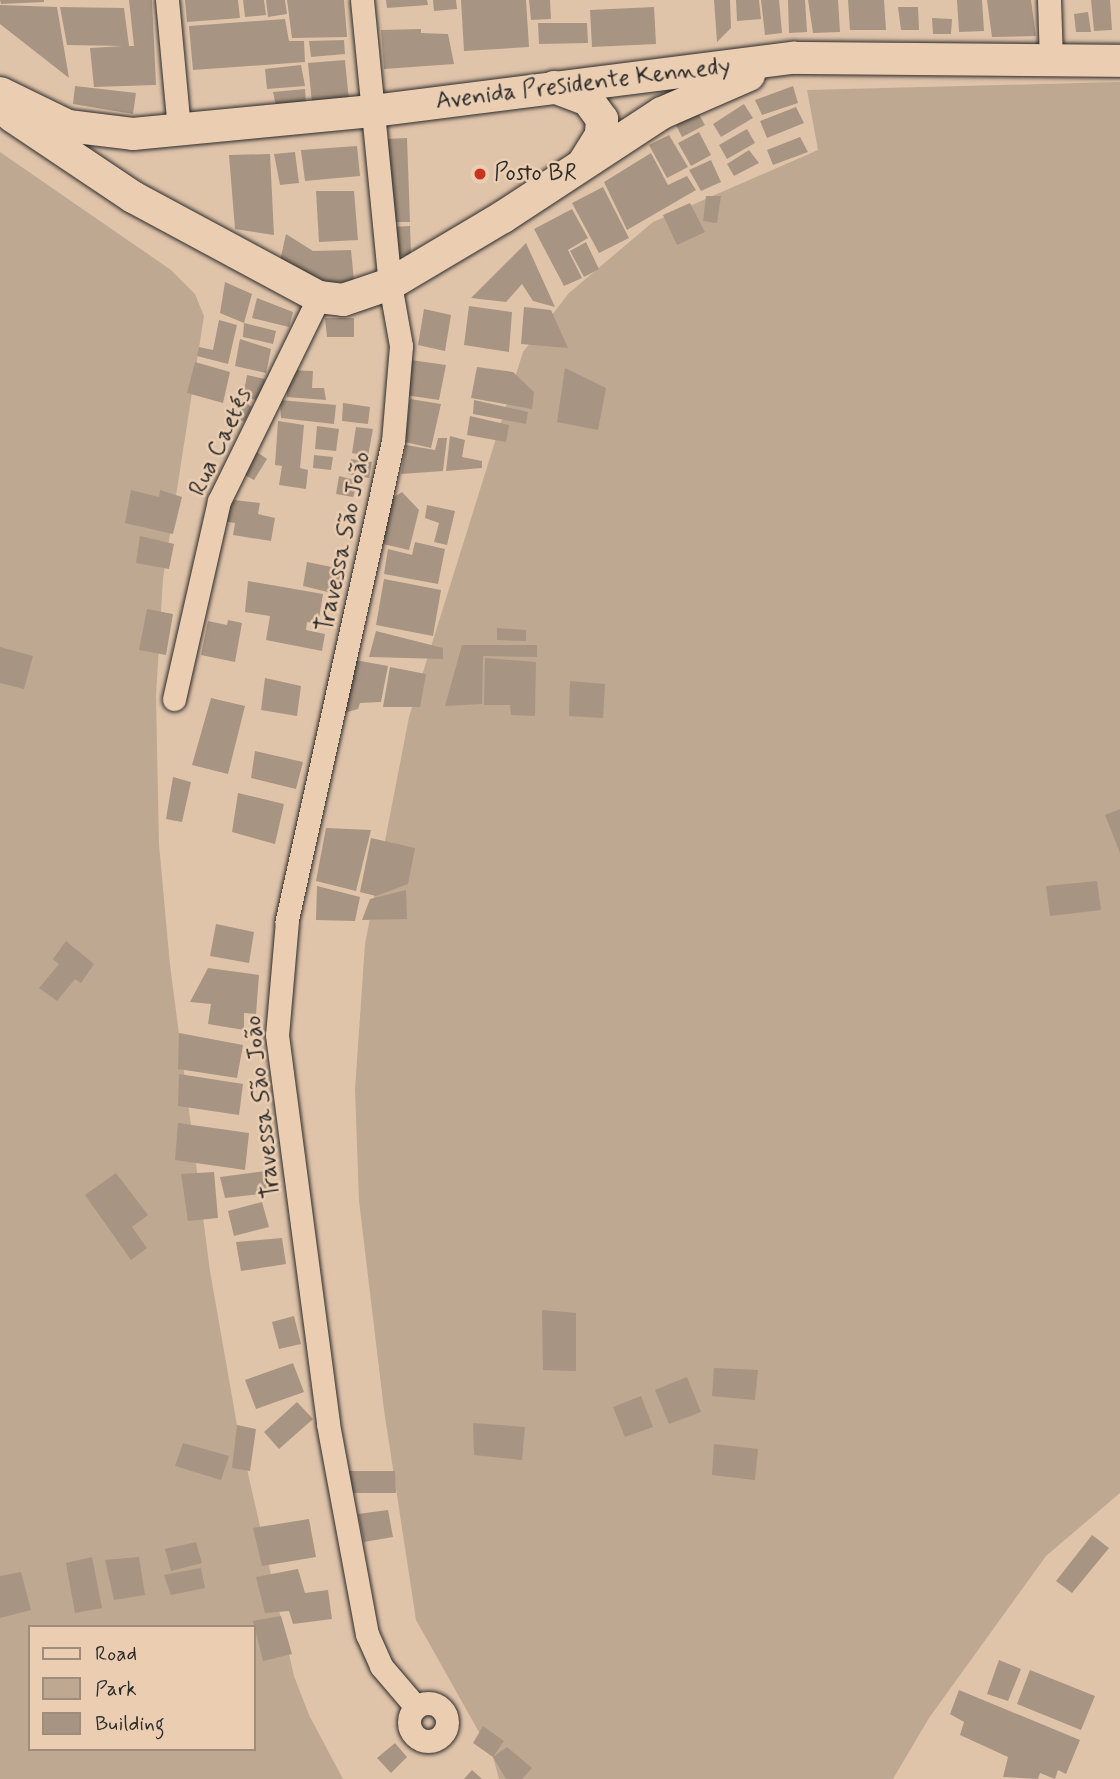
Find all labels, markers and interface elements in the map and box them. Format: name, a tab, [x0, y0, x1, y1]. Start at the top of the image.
street label: Avenida Presidente Kennedy	[434, 52, 732, 116]
place label: Posto BR	[494, 160, 577, 188]
marker: Posto BR	[472, 166, 488, 182]
street label: Rua Caetés	[184, 384, 258, 500]
street label: Travessa São João	[311, 449, 377, 635]
street label: Travessa São João	[239, 1014, 287, 1200]
legend	[28, 1625, 256, 1751]
text: Road	[95, 1640, 137, 1668]
text: Park	[95, 1675, 137, 1703]
text: Building	[95, 1710, 165, 1738]

